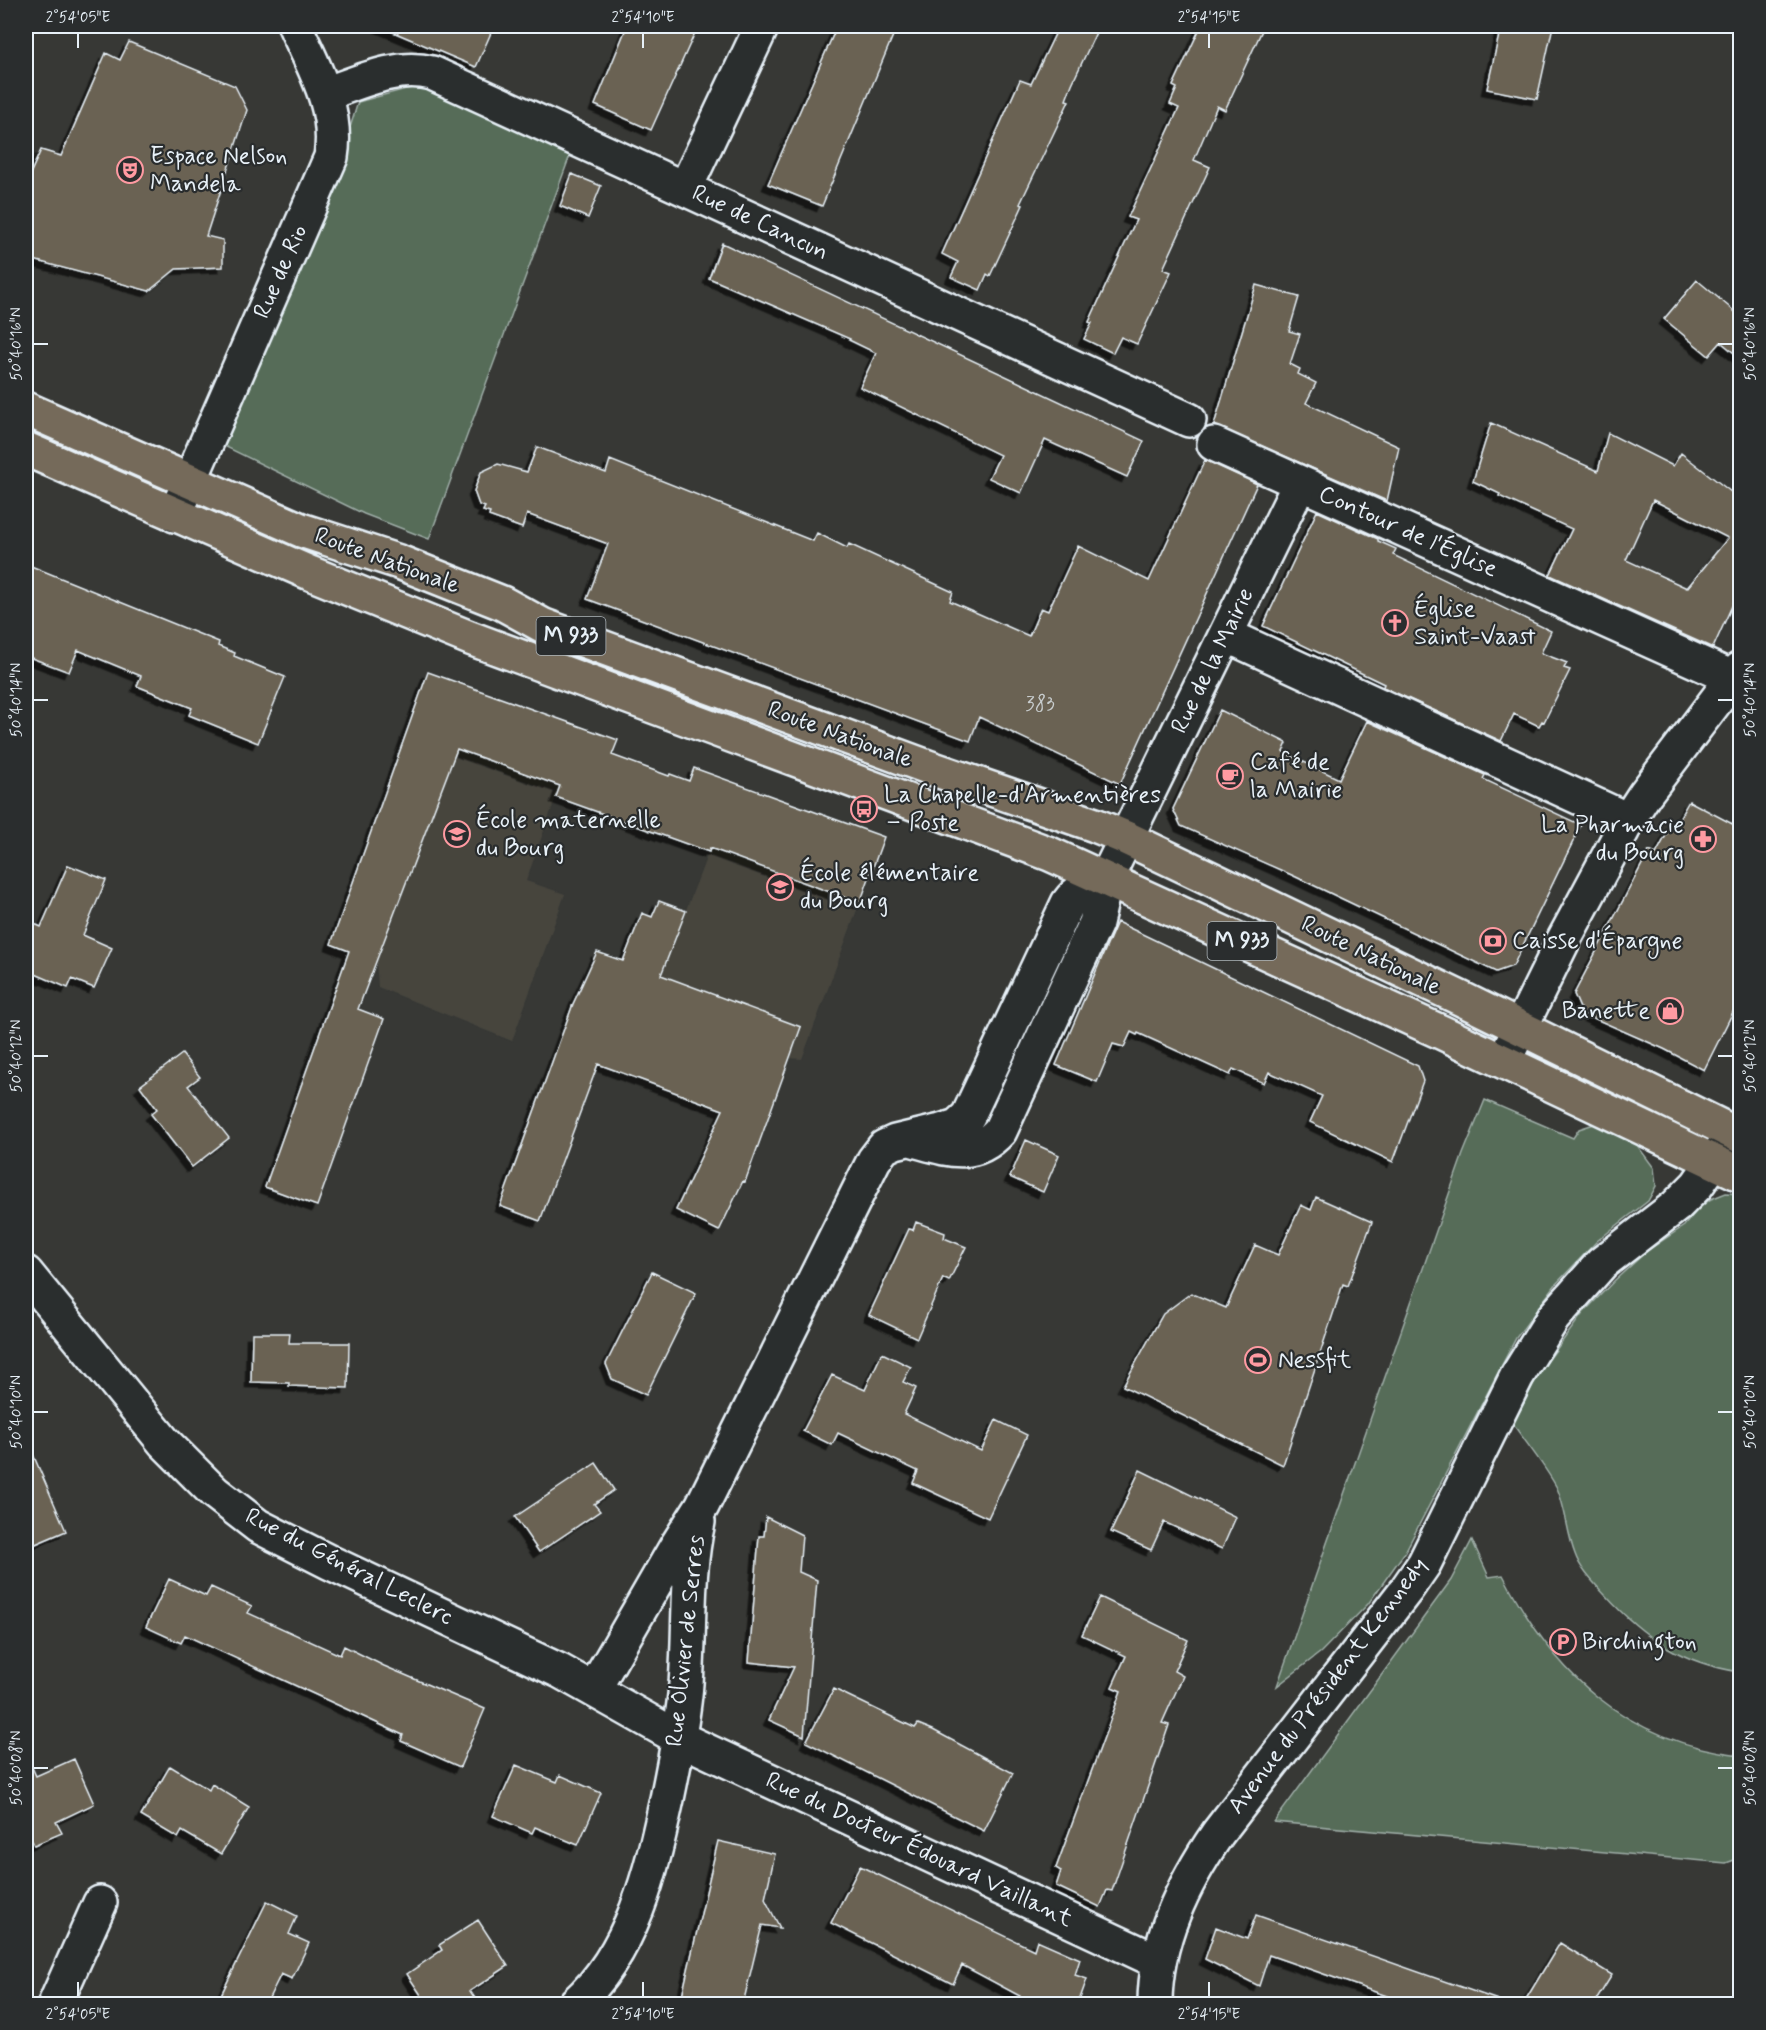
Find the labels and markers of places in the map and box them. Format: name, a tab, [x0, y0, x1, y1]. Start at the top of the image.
place label: Espace Nelson Mandela	[150, 141, 287, 200]
theatre icon: Espace Nelson Mandela	[115, 155, 145, 185]
place label: Église Saint-Vaast	[1414, 592, 1536, 653]
church icon: Église Saint-Vaast	[1380, 608, 1410, 638]
place label: Café de la Mairie	[1250, 747, 1342, 806]
cafe icon: Café de la Mairie	[1215, 761, 1245, 791]
place label: La Chapelle-d'Armentières – Poste	[884, 780, 1161, 839]
bus stop icon: La Chapelle-d'Armentières – Poste	[849, 794, 879, 824]
place label: École maternelle du Bourg	[476, 803, 661, 864]
place label: La Pharmacie du Bourg	[1541, 810, 1684, 869]
school or university icon: École maternelle du Bourg	[442, 819, 472, 849]
pharmacy icon: La Pharmacie du Bourg	[1688, 824, 1718, 854]
place label: École élémentaire du Bourg	[800, 856, 979, 917]
school or university icon: École élémentaire du Bourg	[765, 872, 795, 902]
place label: Caisse d'Épargne	[1512, 924, 1683, 959]
bank icon: Caisse d'Épargne	[1478, 926, 1508, 956]
place label: Banette	[1562, 996, 1650, 1027]
shop icon: Banette	[1655, 996, 1685, 1026]
sports icon: Nessfit	[1243, 1345, 1273, 1375]
place label: Nessfit	[1278, 1345, 1351, 1376]
parking icon: Birchington	[1548, 1627, 1578, 1657]
place label: Birchington	[1582, 1627, 1697, 1661]

